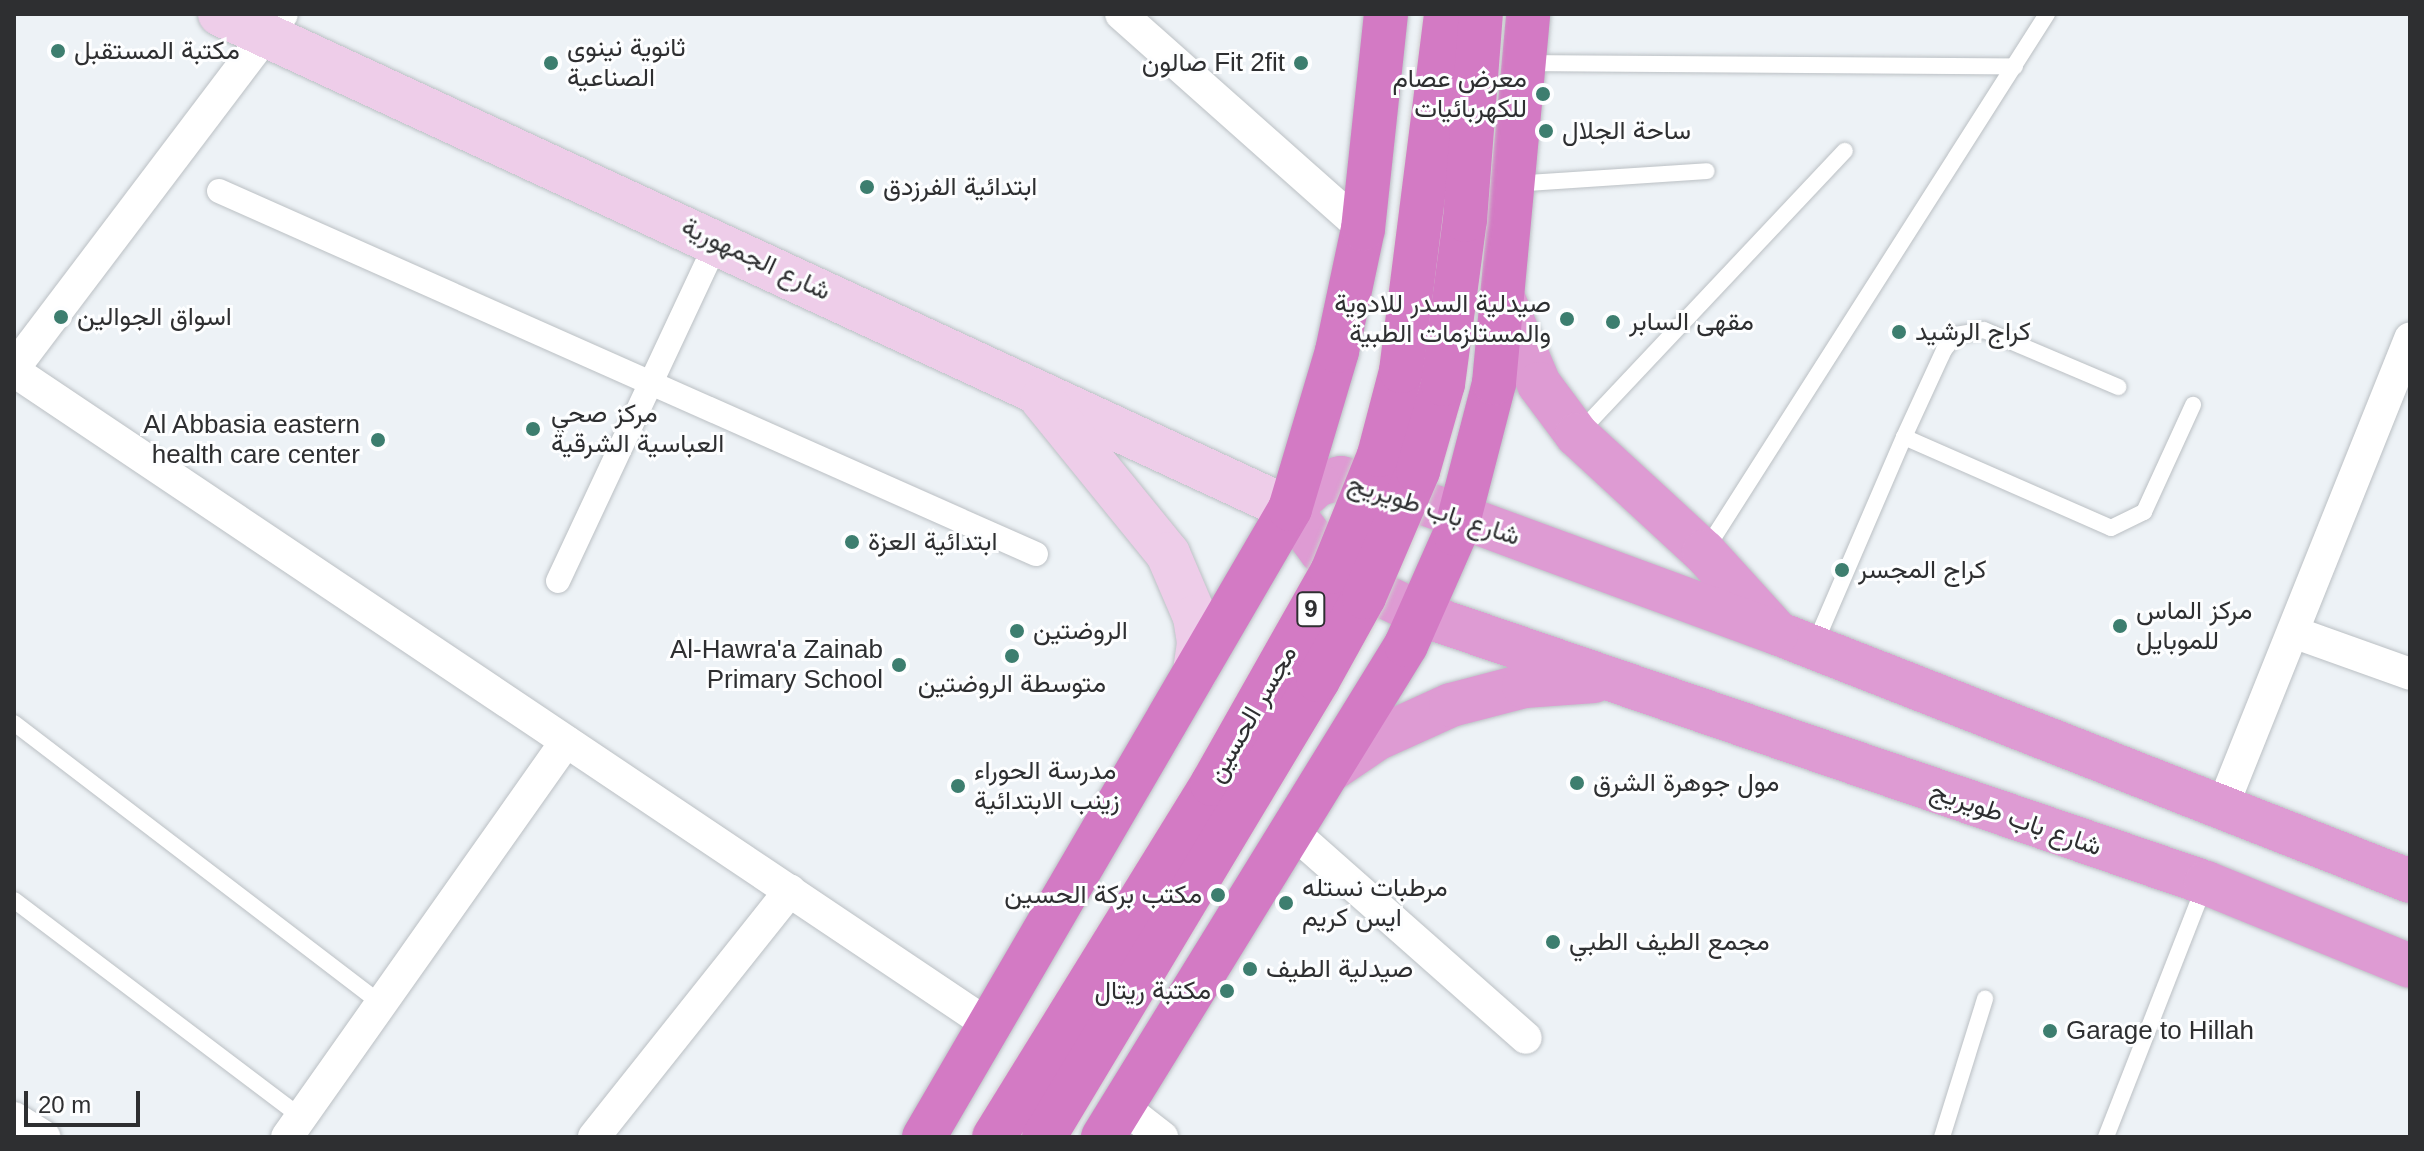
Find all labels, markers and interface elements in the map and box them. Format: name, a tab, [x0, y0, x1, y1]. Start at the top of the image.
place label: ثانوية نينوى الصناعية	[567, 32, 686, 94]
place label: مكتبة المستقبل	[74, 35, 240, 67]
marker: مكتبة المستقبل	[49, 42, 67, 60]
place label: صالون Fit 2fit	[1142, 47, 1285, 79]
marker: ثانوية نينوى الصناعية	[542, 54, 560, 72]
marker: صالون Fit 2fit	[1292, 54, 1310, 72]
place label: معرض عصام للكهربائيات	[1392, 63, 1527, 124]
marker: معرض عصام للكهربائيات	[1534, 85, 1552, 103]
place label: ساحة الجلال	[1562, 115, 1691, 147]
marker: ساحة الجلال	[1537, 122, 1555, 140]
place label: ابتدائية الفرزدق	[883, 171, 1037, 203]
marker: ابتدائية الفرزدق	[858, 178, 876, 196]
street label: شارع الجمهورية	[677, 211, 835, 307]
place label: صيدلية السدر للادوية والمستلزمات الطبية	[1334, 288, 1551, 350]
place label: اسواق الجوالين	[77, 301, 232, 333]
place label: مقهى السابر	[1629, 306, 1754, 338]
marker: اسواق الجوالين	[52, 308, 70, 326]
marker: صيدلية السدر للادوية والمستلزمات الطبية	[1558, 310, 1576, 328]
marker: مقهى السابر	[1604, 313, 1622, 331]
place label: كراج الرشيد	[1915, 316, 2031, 348]
marker: كراج الرشيد	[1890, 323, 1908, 341]
place label: مركز صحي العباسية الشرقية	[551, 398, 724, 460]
place label: Al Abbasia eastern health care center	[142, 409, 360, 470]
marker: مركز صحي العباسية الشرقية	[522, 418, 544, 440]
marker: Al Abbasia eastern health care center	[367, 429, 389, 451]
street label: شارع باب طويريج	[1344, 468, 1524, 552]
place label: ابتدائية العزة	[868, 526, 998, 558]
marker: ابتدائية العزة	[843, 533, 861, 551]
place label: كراج المجسر	[1858, 554, 1987, 586]
marker: كراج المجسر	[1833, 561, 1851, 579]
road number: 9	[1295, 589, 1327, 629]
place label: مركز الماس للموبايل	[2136, 595, 2252, 656]
place label: الروضتين	[1033, 615, 1128, 647]
marker: مركز الماس للموبايل	[2111, 617, 2129, 635]
marker: الروضتين	[1008, 622, 1026, 640]
place label: Al-Hawra'a Zainab Primary School	[670, 634, 883, 696]
street label: مجسر الحسين	[1200, 640, 1304, 788]
marker: متوسطة الروضتين	[1003, 647, 1021, 665]
marker: Al-Hawra'a Zainab Primary School	[890, 656, 908, 674]
place label: متوسطة الروضتين	[918, 668, 1106, 700]
place label: مدرسة الحوراء زينب الابتدائية	[974, 755, 1120, 816]
place label: مول جوهرة الشرق	[1593, 767, 1779, 799]
marker: مول جوهرة الشرق	[1568, 774, 1586, 792]
street label: شارع باب طويريج	[1926, 775, 2106, 863]
marker: مدرسة الحوراء زينب الابتدائية	[949, 777, 967, 795]
place label: مرطبات نستله ايس كريم	[1302, 872, 1448, 934]
place label: مكتب بركة الحسين	[1004, 879, 1202, 911]
marker: مكتب بركة الحسين	[1209, 886, 1227, 904]
marker: مرطبات نستله ايس كريم	[1277, 894, 1295, 912]
place label: مجمع الطيف الطبي	[1569, 926, 1770, 958]
marker: مجمع الطيف الطبي	[1544, 933, 1562, 951]
place label: صيدلية الطيف	[1266, 953, 1413, 985]
marker: صيدلية الطيف	[1241, 960, 1259, 978]
place label: مكتبة ريتال	[1094, 975, 1211, 1007]
marker: مكتبة ريتال	[1218, 982, 1236, 1000]
place label: Garage to Hillah	[2066, 1015, 2254, 1047]
marker: Garage to Hillah	[2041, 1022, 2059, 1040]
scale bar	[28, 1075, 144, 1125]
text: 20 m	[38, 1091, 91, 1118]

